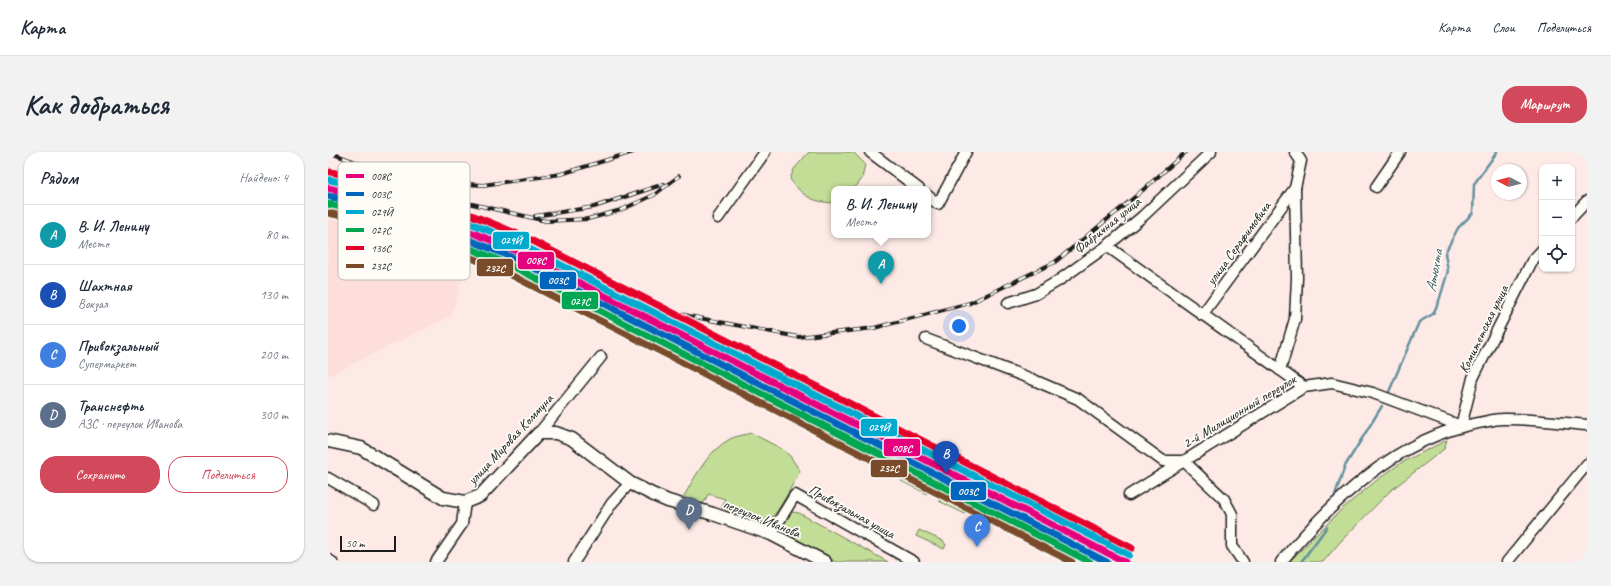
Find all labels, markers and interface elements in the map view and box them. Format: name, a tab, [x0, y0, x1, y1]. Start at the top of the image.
text: Карта	[20, 16, 65, 40]
text: Карта	[1438, 19, 1470, 36]
text: Слои	[1492, 19, 1515, 36]
text: Поделиться	[1537, 19, 1591, 36]
button: Маршрут	[1502, 86, 1587, 123]
text: Как добраться	[24, 87, 169, 122]
legend	[338, 162, 470, 280]
north arrow	[1491, 164, 1527, 200]
map controls	[1539, 164, 1575, 272]
button: +	[1539, 164, 1575, 200]
text: Рядом	[40, 168, 78, 189]
text: 008С	[371, 169, 393, 183]
text: Найдено: 4	[240, 170, 288, 186]
popup	[831, 186, 931, 238]
text: 003С	[371, 187, 393, 201]
street label: Фабричная улица	[1070, 193, 1145, 258]
text: В. И. Ленину	[846, 195, 916, 214]
street label: улица Серафимовича	[1202, 197, 1275, 289]
button: −	[1539, 200, 1575, 236]
text: 029Й	[371, 205, 395, 219]
text: Место	[846, 214, 876, 230]
text: В. И. Ленину	[78, 217, 149, 236]
text: 027С	[371, 223, 393, 237]
text: A	[50, 227, 56, 243]
text: 80 m	[266, 227, 288, 243]
line badge: 029Й	[492, 231, 530, 250]
text: 029Й	[500, 233, 524, 247]
text: Место	[78, 236, 109, 252]
button: locate	[1539, 236, 1575, 272]
text: 136С	[371, 241, 393, 255]
water label: Атюхта	[1421, 246, 1448, 294]
line badge: 008С	[517, 251, 555, 270]
pin: A	[868, 251, 894, 284]
text: 008С	[526, 253, 548, 267]
line badge: 232C	[476, 258, 514, 277]
text: 232C	[371, 259, 393, 273]
text: 232C	[485, 261, 507, 275]
line badge: 003С	[539, 271, 577, 290]
text: 003С	[548, 273, 570, 287]
text: Шахтная	[78, 277, 132, 296]
street label: Комитетская улица	[1455, 281, 1513, 376]
text: B	[50, 287, 56, 303]
text: 130 m	[260, 287, 288, 303]
line badge: 027С	[561, 291, 599, 310]
text: 027С	[570, 294, 592, 308]
text: Вокзал	[78, 296, 107, 312]
your location	[949, 316, 969, 336]
text: Привокзальный	[78, 337, 158, 356]
text: C	[50, 347, 56, 363]
text: 200 m	[260, 347, 288, 363]
text: Супермаркет	[78, 356, 136, 372]
street label: 2-й Милиционный переулок	[1180, 370, 1301, 452]
street label: улица Мировая Коммуна	[463, 390, 557, 489]
text: Транснефть	[78, 397, 144, 416]
text: D	[49, 407, 57, 423]
text: 300 m	[260, 407, 288, 423]
text: АЗС · переулок Иванова	[78, 416, 182, 432]
line badge: 029Й	[860, 418, 898, 437]
text: 029Й	[868, 420, 892, 434]
line badge: 008С	[883, 438, 921, 457]
text: 008С	[892, 441, 914, 455]
pin: B	[933, 441, 959, 474]
button: Сохранить	[40, 456, 160, 493]
button: Поделиться	[168, 456, 288, 493]
line badge: 232C	[870, 459, 908, 478]
text: 232C	[879, 461, 901, 475]
street label: Привокзальная улица	[806, 481, 899, 543]
line badge: 003С	[950, 481, 987, 501]
text: 003С	[958, 484, 980, 498]
street label: переулок Иванова	[721, 495, 804, 542]
pin: D	[676, 497, 702, 530]
pin: C	[964, 514, 990, 547]
scale bar	[340, 534, 396, 553]
text: 50 m	[346, 536, 365, 550]

